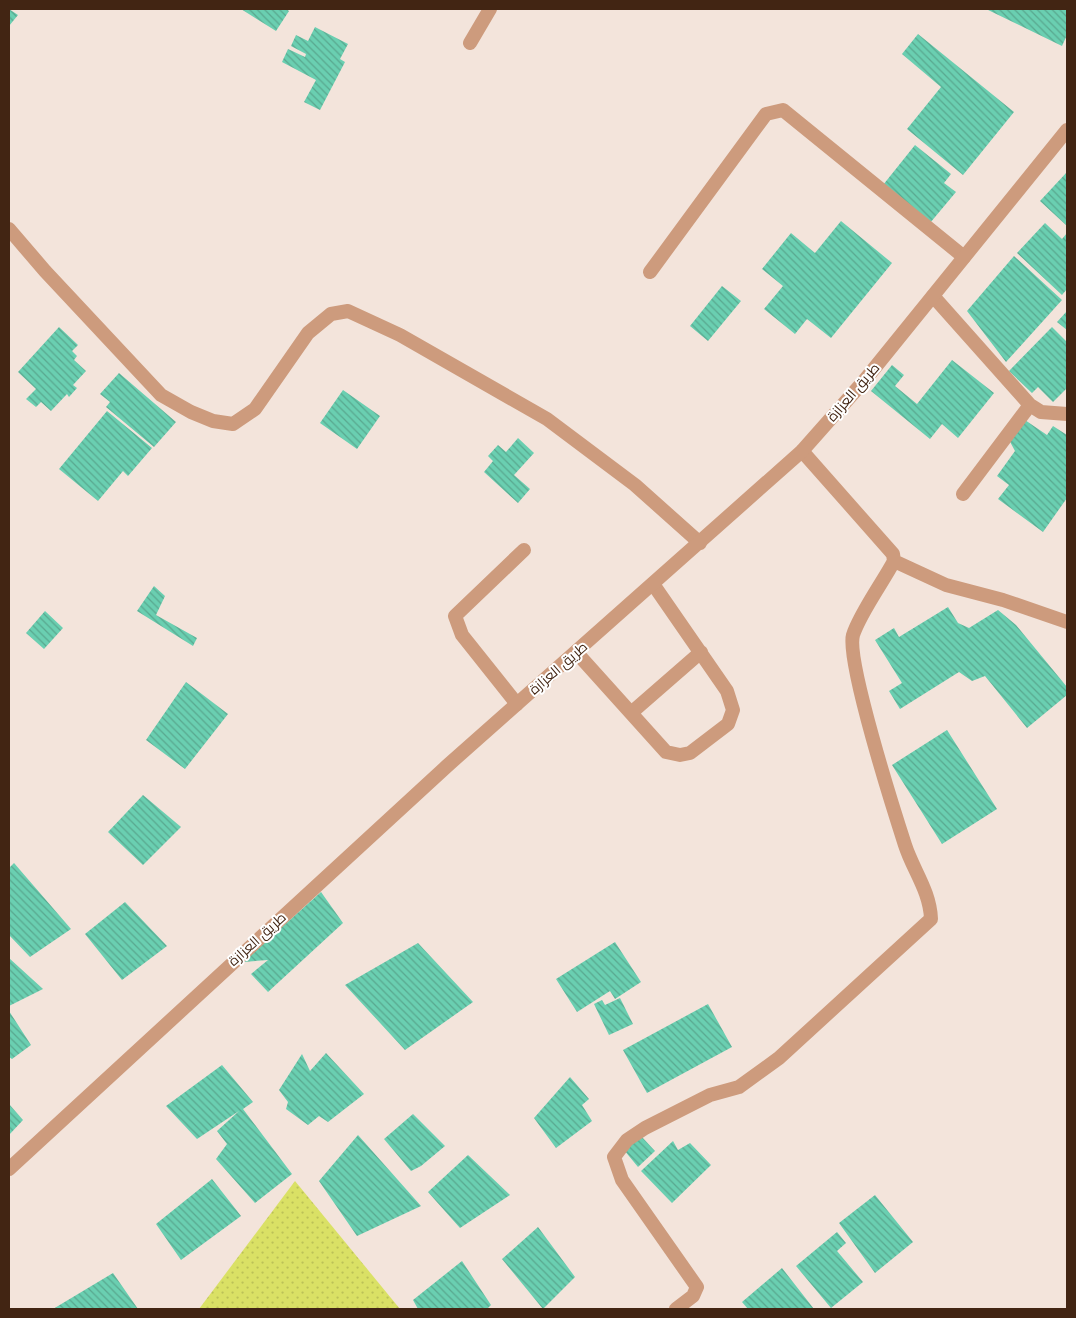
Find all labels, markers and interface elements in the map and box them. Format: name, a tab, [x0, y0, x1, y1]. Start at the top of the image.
street label: طريق العزازة	[823, 359, 884, 426]
street label: طريق العزازة	[525, 638, 592, 699]
street label: طريق العزازة	[224, 908, 290, 970]

